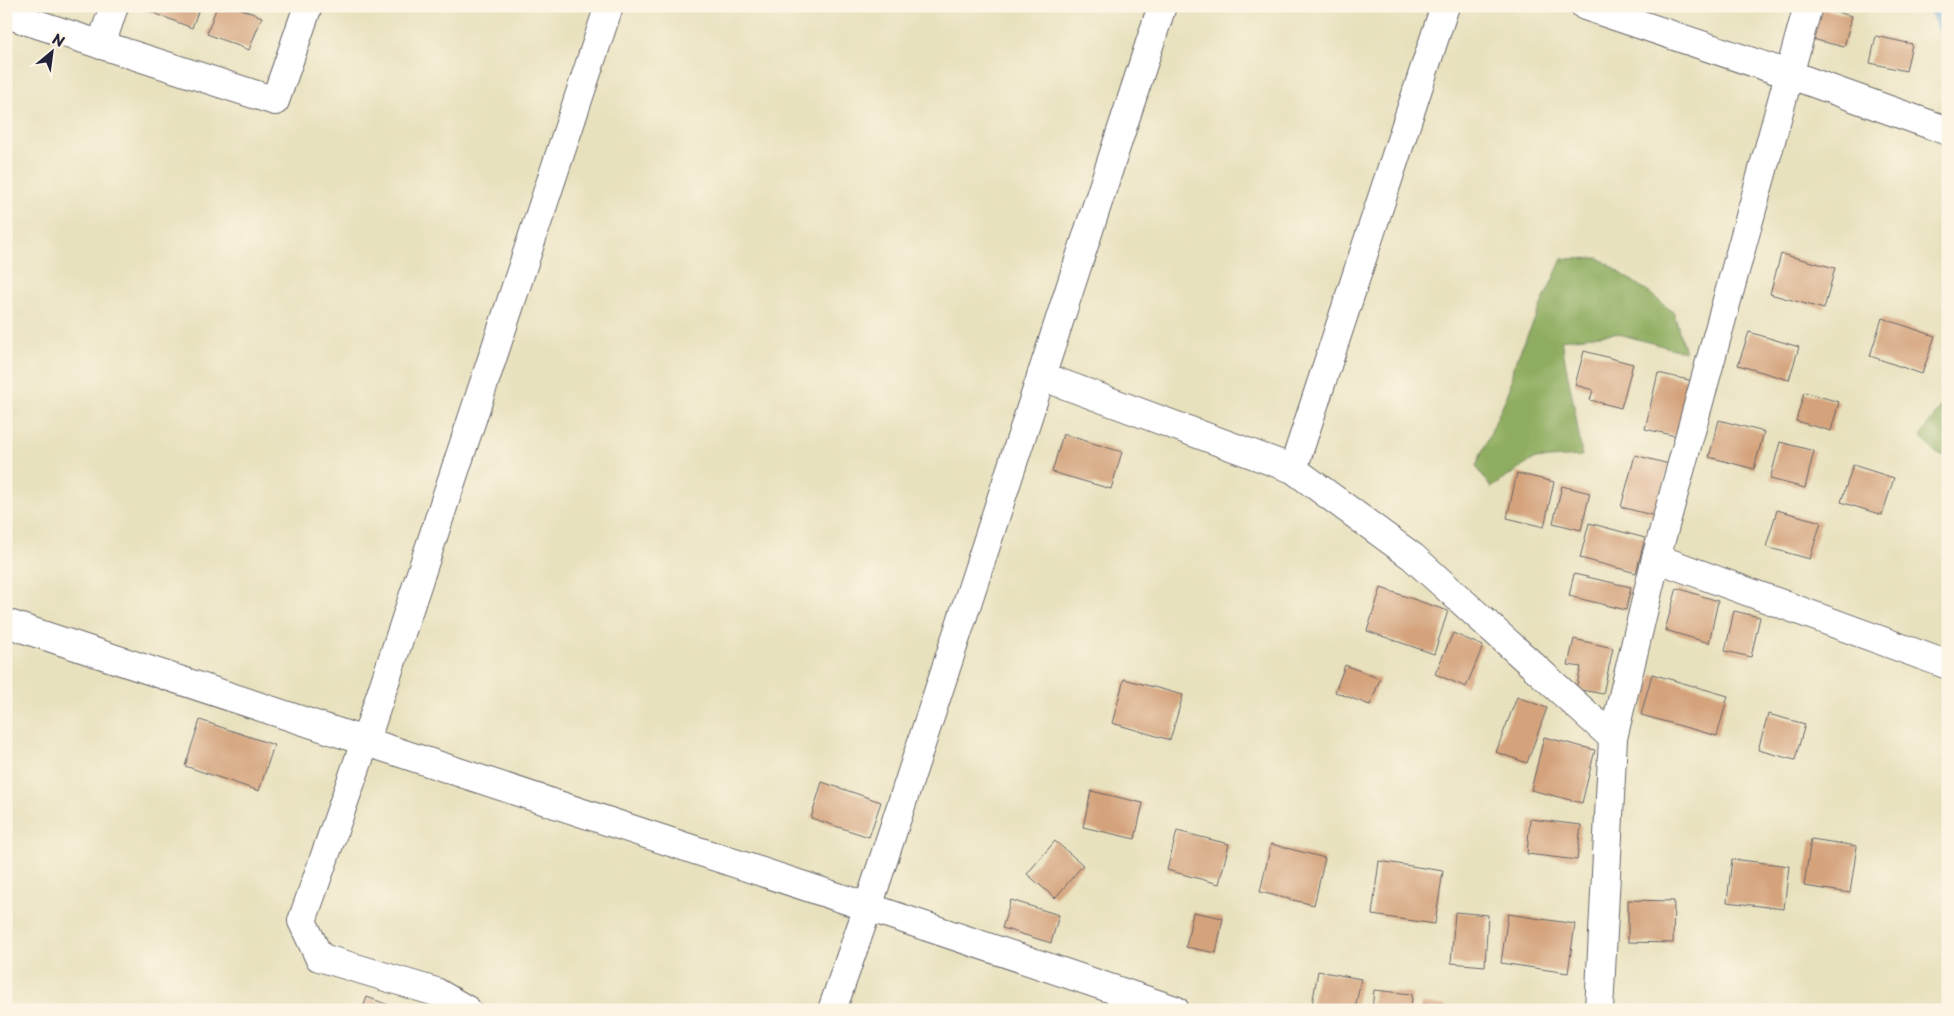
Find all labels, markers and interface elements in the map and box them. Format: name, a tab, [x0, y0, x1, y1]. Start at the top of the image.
north arrow	[28, 28, 78, 78]
text: N	[49, 28, 68, 52]

